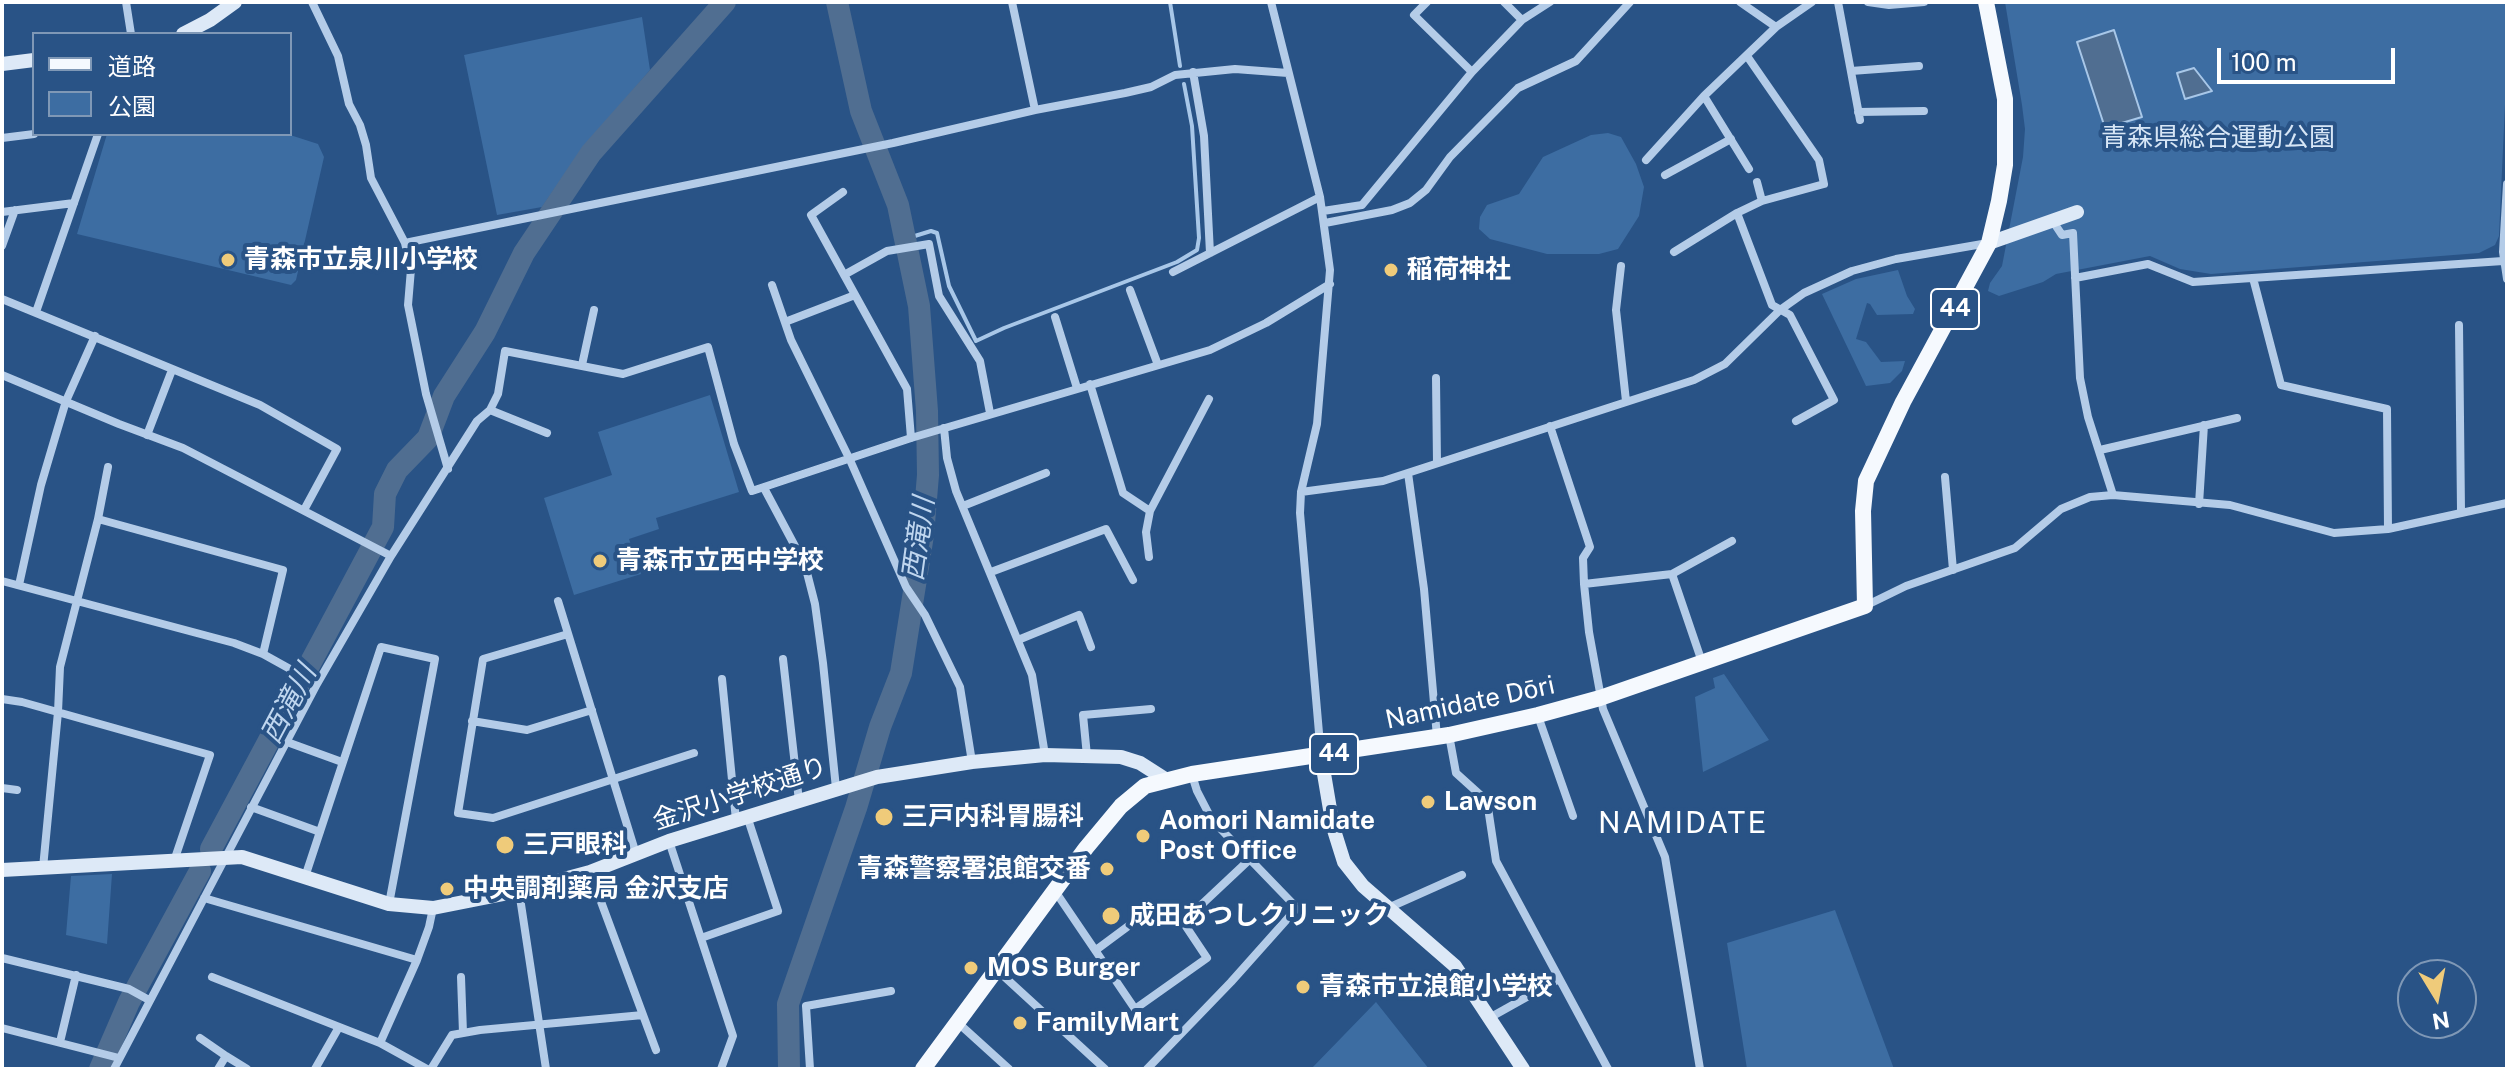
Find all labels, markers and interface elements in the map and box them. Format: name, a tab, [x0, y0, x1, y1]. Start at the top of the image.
legend	[32, 32, 292, 136]
scale bar	[2221, 32, 2399, 82]
text: 100 m	[2231, 48, 2297, 76]
text: 道路	[108, 52, 156, 80]
text: 公園	[108, 92, 156, 120]
park label: 青森県総合運動公園	[2101, 122, 2335, 154]
place label: 青森市立泉川小学校	[244, 244, 478, 276]
marker: 青森市立泉川小学校	[219, 251, 237, 269]
place label: 稲荷神社	[1407, 254, 1511, 286]
marker: 稲荷神社	[1382, 261, 1400, 279]
road number: 44	[1931, 289, 1979, 329]
water label: 西滝川	[897, 495, 941, 583]
place label: 青森市立西中学校	[616, 545, 824, 577]
marker: 青森市立西中学校	[591, 552, 609, 570]
water label: 西滝川	[254, 659, 324, 749]
street label: Namidate Dōri	[1382, 670, 1558, 736]
road number: 44	[1310, 734, 1358, 774]
street label: 金沢小学校通り	[649, 751, 831, 837]
place label: Lawson	[1444, 786, 1537, 818]
marker: Lawson	[1419, 793, 1437, 811]
place label: 三戸内科胃腸科	[902, 801, 1084, 833]
place label: Aomori Namidate Post Office	[1159, 805, 1375, 866]
marker: 三戸内科胃腸科	[873, 806, 895, 828]
district label: NAMIDATE	[1598, 806, 1768, 842]
marker: Aomori Namidate Post Office	[1134, 827, 1152, 845]
place label: 三戸眼科	[523, 829, 627, 861]
marker: 三戸眼科	[494, 834, 516, 856]
place label: 青森警察署浪館交番	[857, 853, 1091, 885]
marker: 青森警察署浪館交番	[1098, 860, 1116, 878]
place label: 中央調剤薬局 金沢支店	[463, 873, 729, 905]
marker: 中央調剤薬局 金沢支店	[438, 880, 456, 898]
place label: 成田あつしクリニック	[1129, 900, 1389, 932]
marker: 成田あつしクリニック	[1100, 905, 1122, 927]
place label: MOS Burger	[987, 952, 1140, 984]
marker: MOS Burger	[962, 959, 980, 977]
north arrow	[2397, 959, 2477, 1039]
place label: 青森市立浪館小学校	[1319, 971, 1553, 1003]
marker: 青森市立浪館小学校	[1294, 978, 1312, 996]
text: N	[2430, 1006, 2452, 1035]
place label: FamilyMart	[1036, 1007, 1179, 1039]
marker: FamilyMart	[1011, 1014, 1029, 1032]

